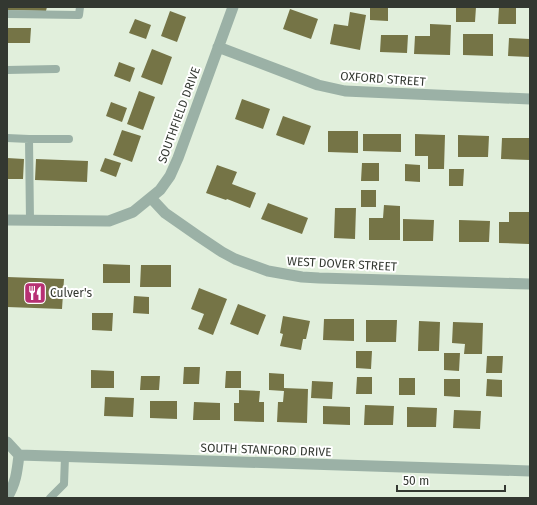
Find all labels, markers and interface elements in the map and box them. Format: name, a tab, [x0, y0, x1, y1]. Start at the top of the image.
street label: SOUTHFIELD DRIVE	[155, 65, 203, 165]
street label: OXFORD STREET	[340, 69, 427, 89]
street label: WEST DOVER STREET	[287, 254, 398, 274]
restaurant icon: Culver's	[22, 280, 48, 306]
place label: Culver's	[50, 286, 92, 300]
street label: SOUTH STANFORD DRIVE	[200, 441, 332, 459]
scale bar	[397, 467, 505, 493]
text: 50 m	[403, 474, 429, 488]

